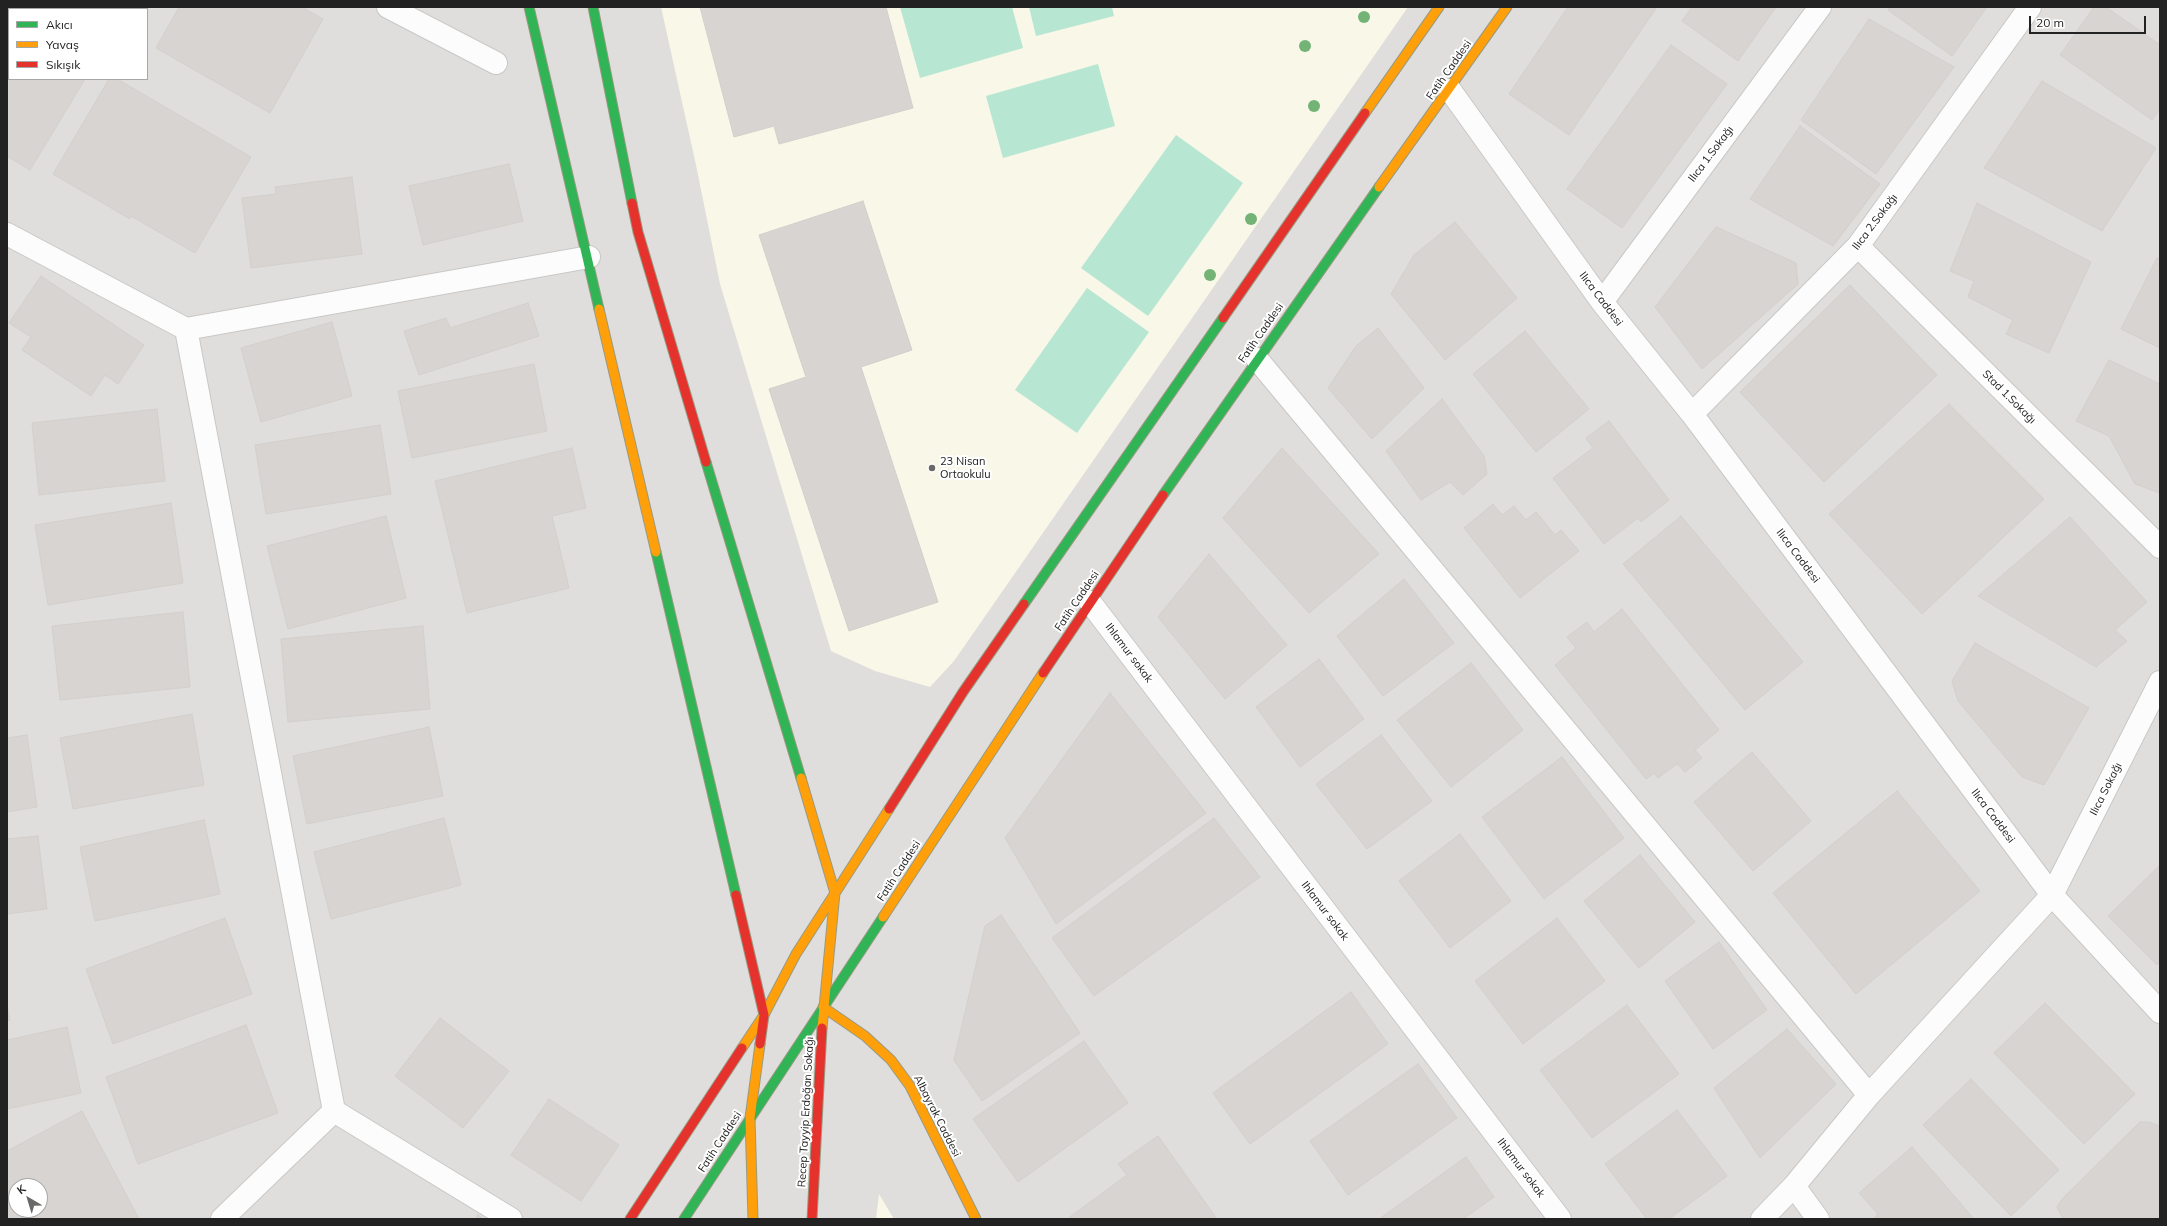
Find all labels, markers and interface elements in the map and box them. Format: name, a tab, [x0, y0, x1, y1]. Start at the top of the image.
legend	[8, 8, 148, 80]
scale bar	[2031, 8, 2148, 34]
text: 20 m	[2036, 15, 2064, 30]
text: Akıcı	[46, 17, 73, 32]
text: Yavaş	[46, 37, 79, 52]
street label: Fatih Caddesi	[1424, 38, 1474, 102]
text: Sıkışık	[46, 57, 80, 72]
street label: Ilıca 1.Sokağı	[1686, 123, 1736, 185]
street label: Ilıca 2.Sokağı	[1850, 191, 1900, 253]
street label: Ilıca Caddesi	[1576, 269, 1626, 329]
street label: Fatih Caddesi	[1236, 301, 1286, 365]
street label: Stad 1.Sokağı	[1979, 367, 2039, 427]
place label: 23 Nisan Ortaokulu	[940, 455, 990, 481]
marker: 23 Nisan Ortaokulu	[927, 463, 937, 473]
street label: Ilıca Caddesi	[1773, 526, 1823, 586]
street label: Fatih Caddesi	[1052, 568, 1102, 634]
street label: Ihlamur sokak	[1102, 621, 1156, 685]
street label: Ilıca Sokağı	[2087, 760, 2125, 818]
street label: Ilıca Caddesi	[1968, 786, 2018, 846]
street label: Fatih Caddesi	[875, 838, 923, 904]
street label: Ihlamur sokak	[1298, 879, 1352, 943]
street label: Recep Tayyip Erdoğan Sokağı	[795, 1036, 817, 1188]
street label: Albayrak Caddesi	[911, 1073, 963, 1159]
street label: Fatih Caddesi	[696, 1109, 744, 1175]
street label: Ihlamur sokak	[1494, 1136, 1548, 1200]
north arrow	[8, 1178, 48, 1218]
text: K	[14, 1182, 28, 1197]

